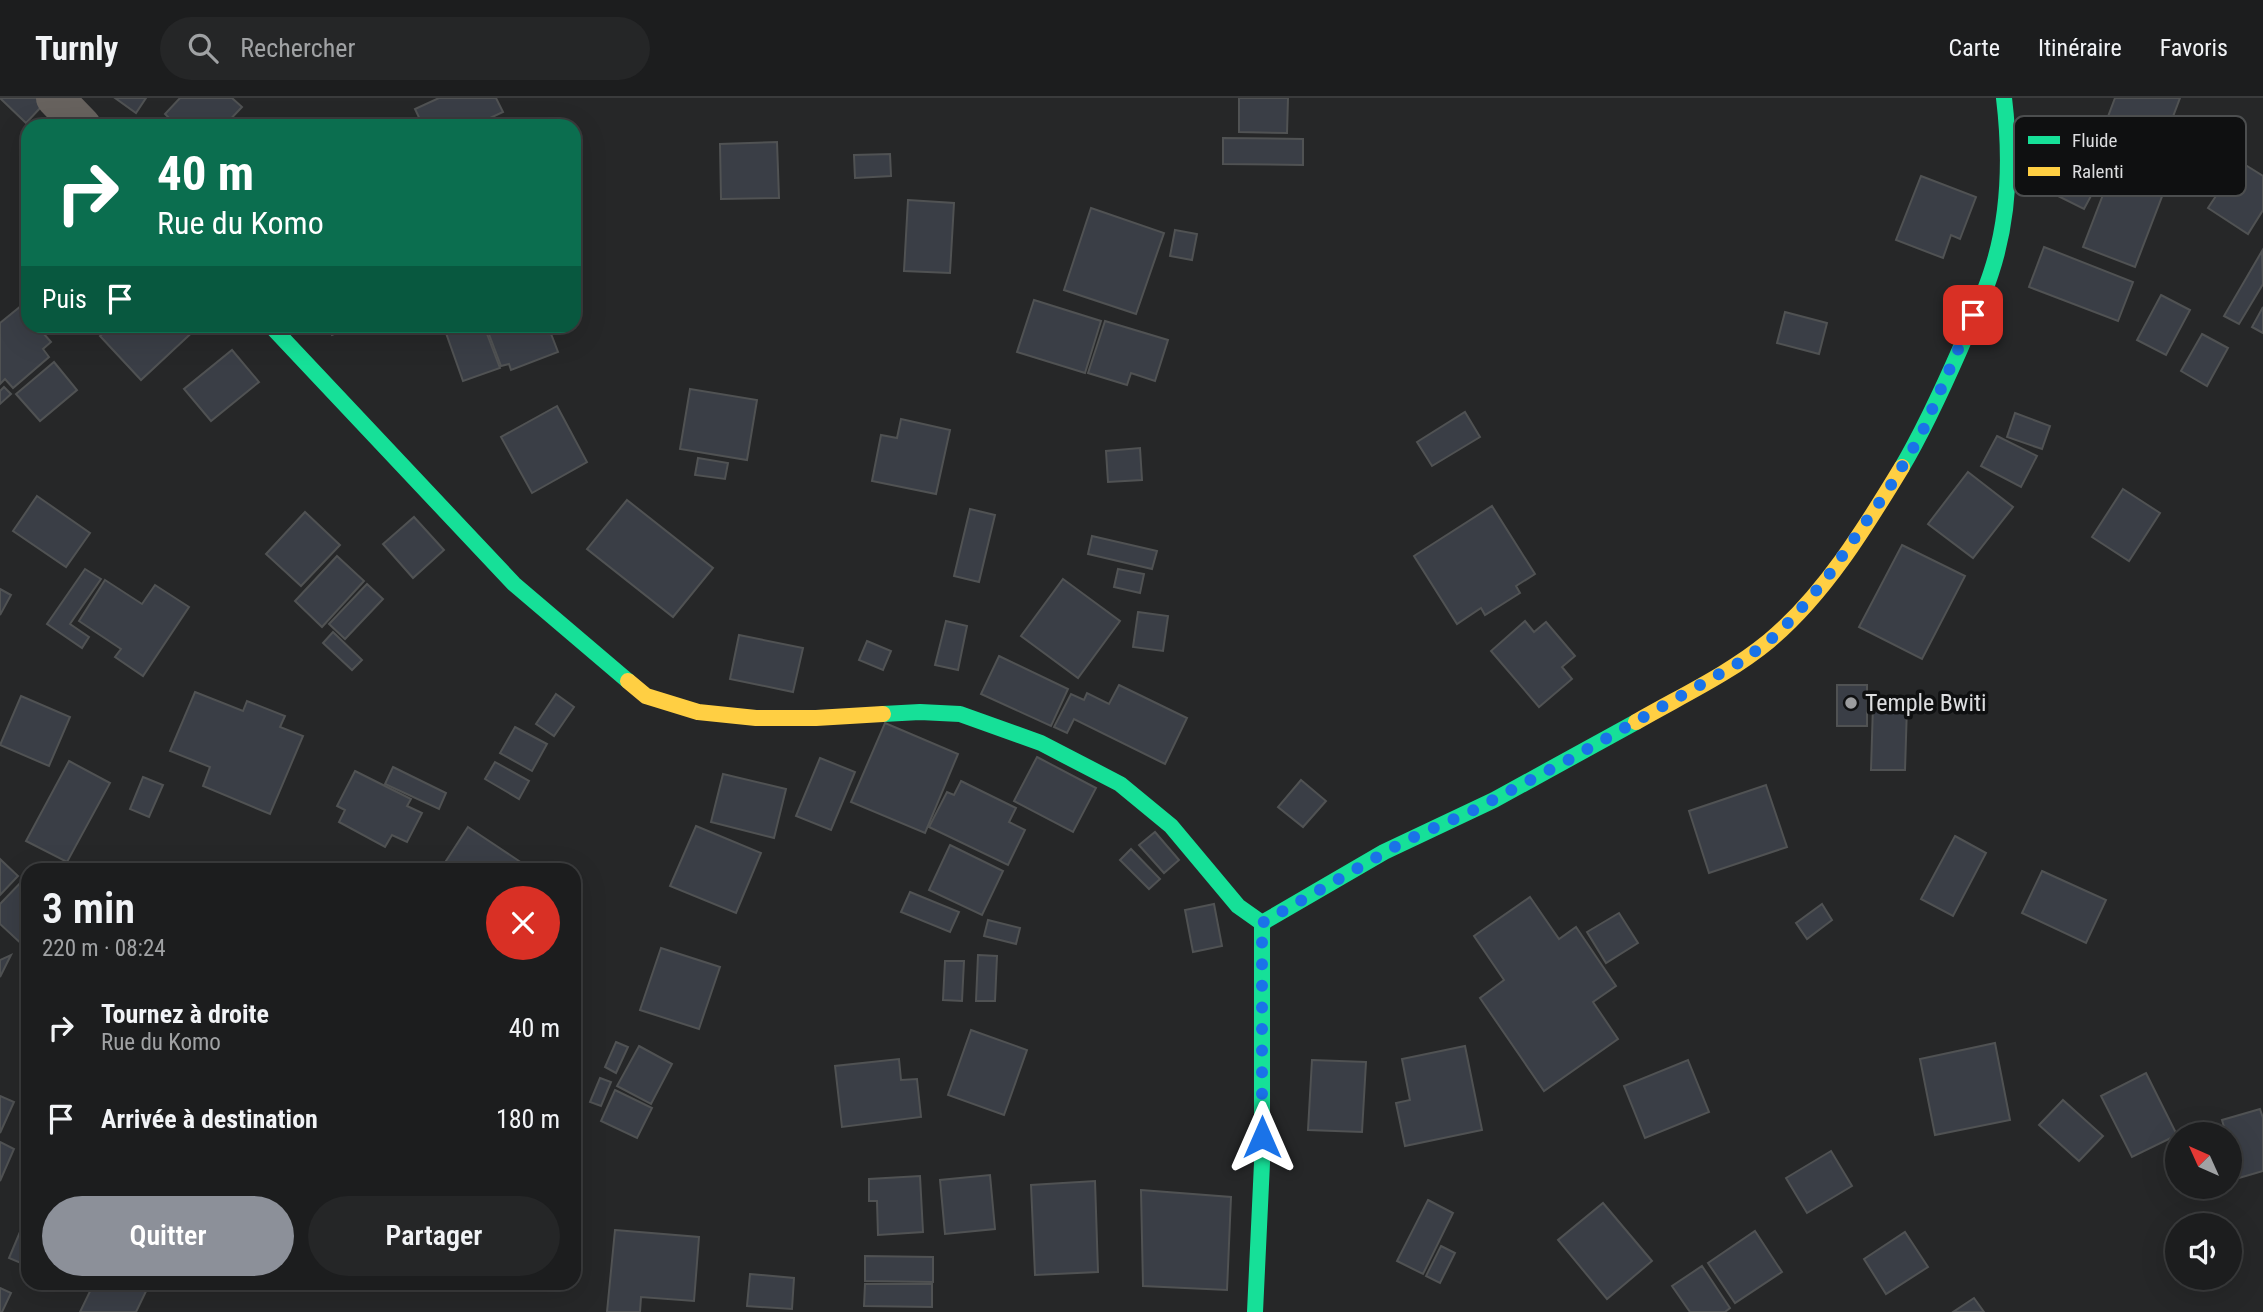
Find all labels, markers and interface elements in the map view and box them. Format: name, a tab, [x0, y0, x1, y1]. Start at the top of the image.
search box	[160, 17, 650, 80]
text: Turnly	[35, 29, 118, 68]
icon: search	[184, 29, 222, 67]
text: Rechercher	[240, 33, 355, 63]
text: Carte	[1949, 34, 2000, 62]
text: Itinéraire	[2038, 34, 2122, 62]
text: Favoris	[2160, 34, 2228, 62]
legend	[2014, 116, 2246, 196]
text: Fluide	[2072, 129, 2117, 152]
text: 40 m	[157, 145, 254, 202]
icon: right	[42, 147, 133, 238]
text: Ralenti	[2072, 160, 2124, 183]
text: Rue du Komo	[157, 204, 324, 242]
icon: arrive	[101, 280, 139, 318]
text: Puis	[42, 284, 87, 314]
pin	[1943, 285, 2003, 345]
icon: arrive	[1954, 296, 1992, 334]
place label: Temple Bwiti	[1865, 689, 1987, 717]
marker: Temple Bwiti	[1843, 695, 1859, 711]
text: 3 min	[42, 884, 135, 933]
button: close	[486, 886, 560, 960]
text: 220 m · 08:24	[42, 935, 166, 962]
text: Tournez à droite	[101, 999, 269, 1029]
icon: right	[42, 1009, 80, 1047]
text: 40 m	[509, 1013, 560, 1043]
text: Rue du Komo	[101, 1029, 221, 1056]
icon: arrive	[42, 1100, 80, 1138]
position arrow	[1225, 1100, 1299, 1174]
text: Arrivée à destination	[101, 1104, 318, 1134]
text: 180 m	[496, 1104, 560, 1134]
north arrow	[2165, 1122, 2242, 1199]
map controls	[2165, 1122, 2242, 1290]
button: Quitter	[42, 1196, 294, 1276]
button: Partager	[308, 1196, 560, 1276]
button: sound	[2165, 1213, 2242, 1290]

